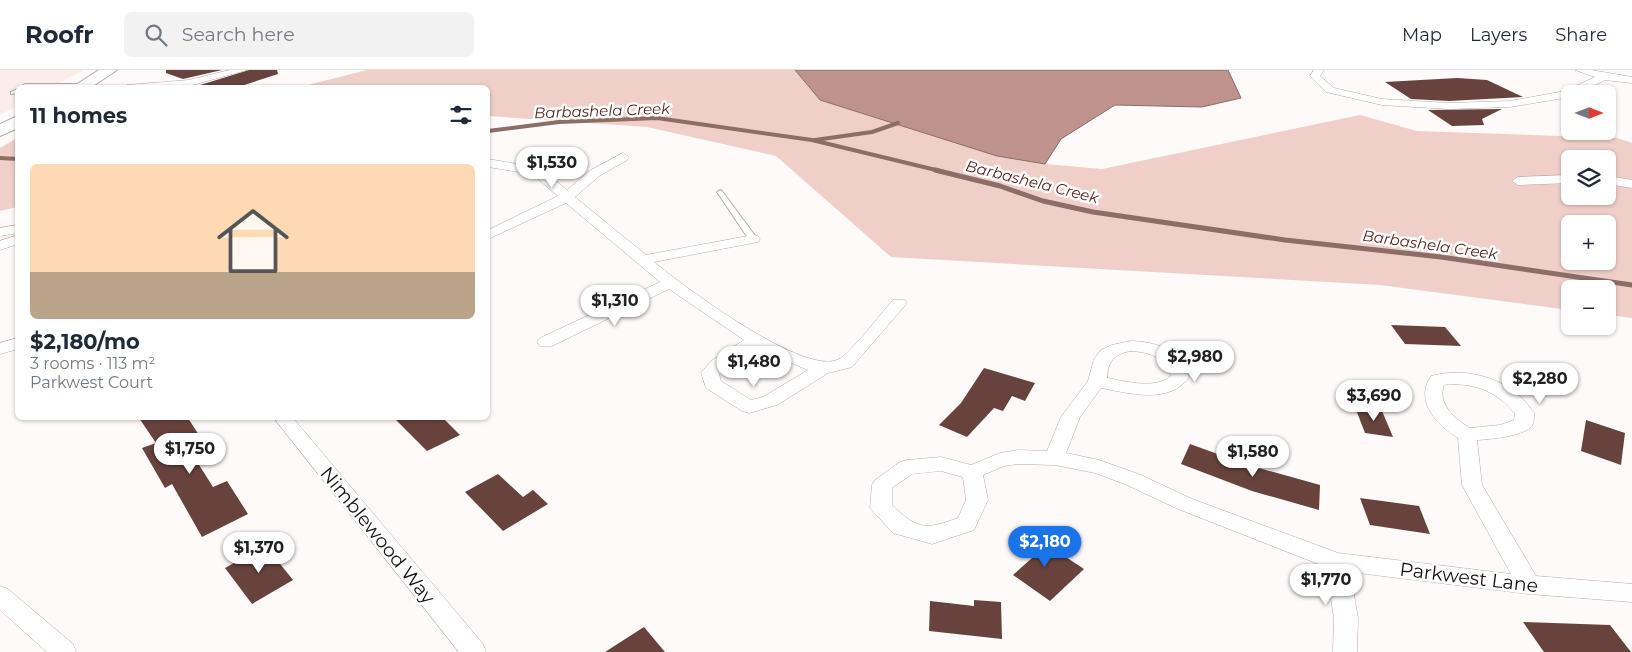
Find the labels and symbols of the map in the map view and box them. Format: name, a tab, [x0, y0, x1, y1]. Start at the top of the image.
north arrow	[1561, 85, 1616, 140]
water label: Barbashela Creek	[534, 99, 671, 122]
pin: $1,530	[511, 146, 593, 189]
water label: Barbashela Creek	[964, 156, 1101, 207]
water label: Barbashela Creek	[1361, 226, 1500, 264]
pin: $1,310	[574, 284, 656, 327]
pin: $2,980	[1154, 340, 1236, 383]
pin: $1,480	[713, 346, 795, 388]
pin: $2,280	[1499, 362, 1581, 405]
pin: $3,690	[1333, 380, 1415, 422]
pin: $1,750	[149, 432, 231, 475]
pin: $1,580	[1212, 436, 1294, 478]
street label: Nimblewood Way	[315, 462, 440, 609]
pin: $2,180	[1004, 526, 1086, 568]
pin: $1,370	[218, 532, 300, 574]
street label: Parkwest Lane	[1398, 558, 1540, 597]
pin: $1,770	[1285, 564, 1367, 606]

